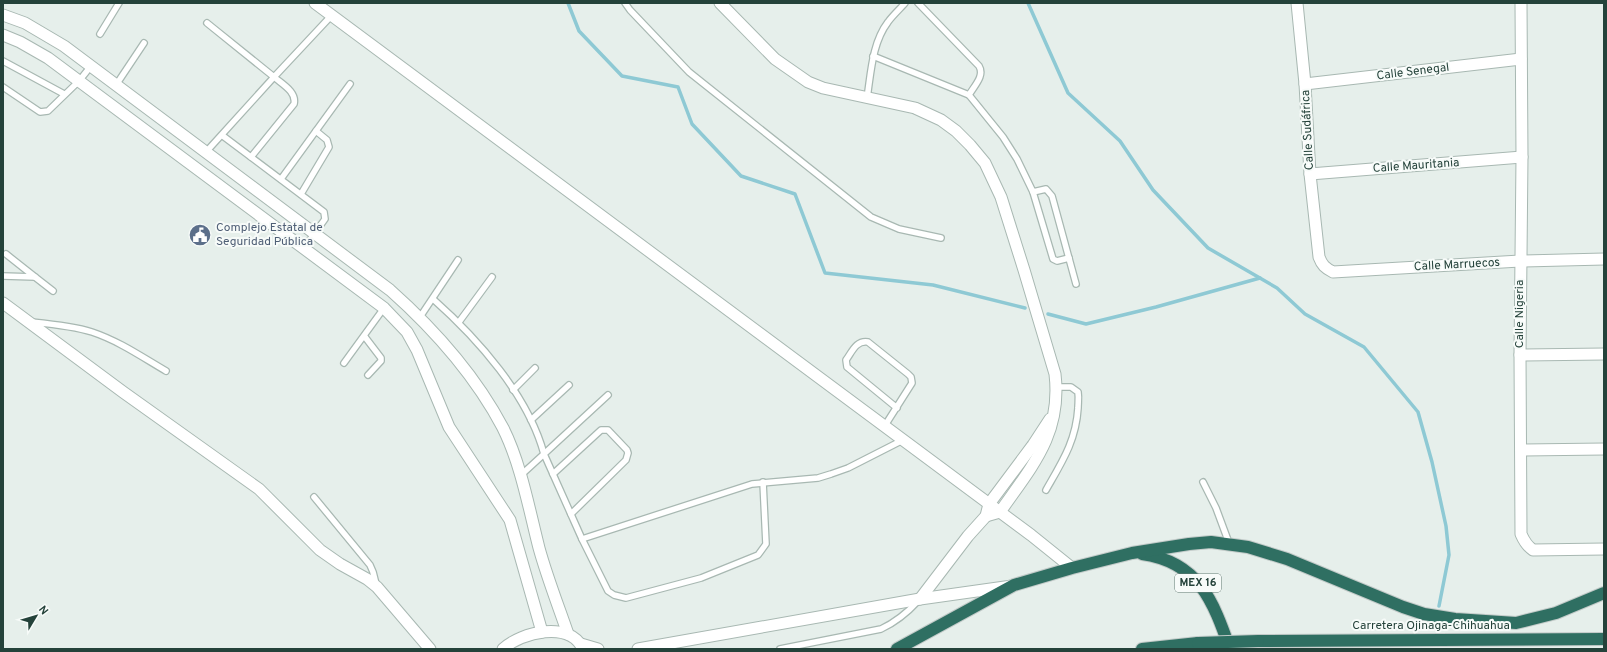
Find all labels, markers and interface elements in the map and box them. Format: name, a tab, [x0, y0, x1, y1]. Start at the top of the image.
street label: Calle Senegal	[1376, 60, 1450, 84]
street label: Calle Sudáfrica	[1298, 89, 1318, 171]
street label: Calle Mauritania	[1372, 155, 1460, 177]
place label: Complejo Estatal de Seguridad Pública	[216, 220, 323, 250]
public building icon: Complejo Estatal de Seguridad Pública	[187, 222, 213, 248]
street label: Calle Marruecos	[1414, 255, 1500, 275]
street label: Calle Nigeria	[1512, 280, 1528, 348]
road number: MEX 16	[1175, 574, 1221, 592]
north arrow	[16, 596, 56, 636]
text: N	[35, 603, 51, 618]
street label: Carretera Ojinaga-Chihuahua	[1352, 618, 1510, 634]

